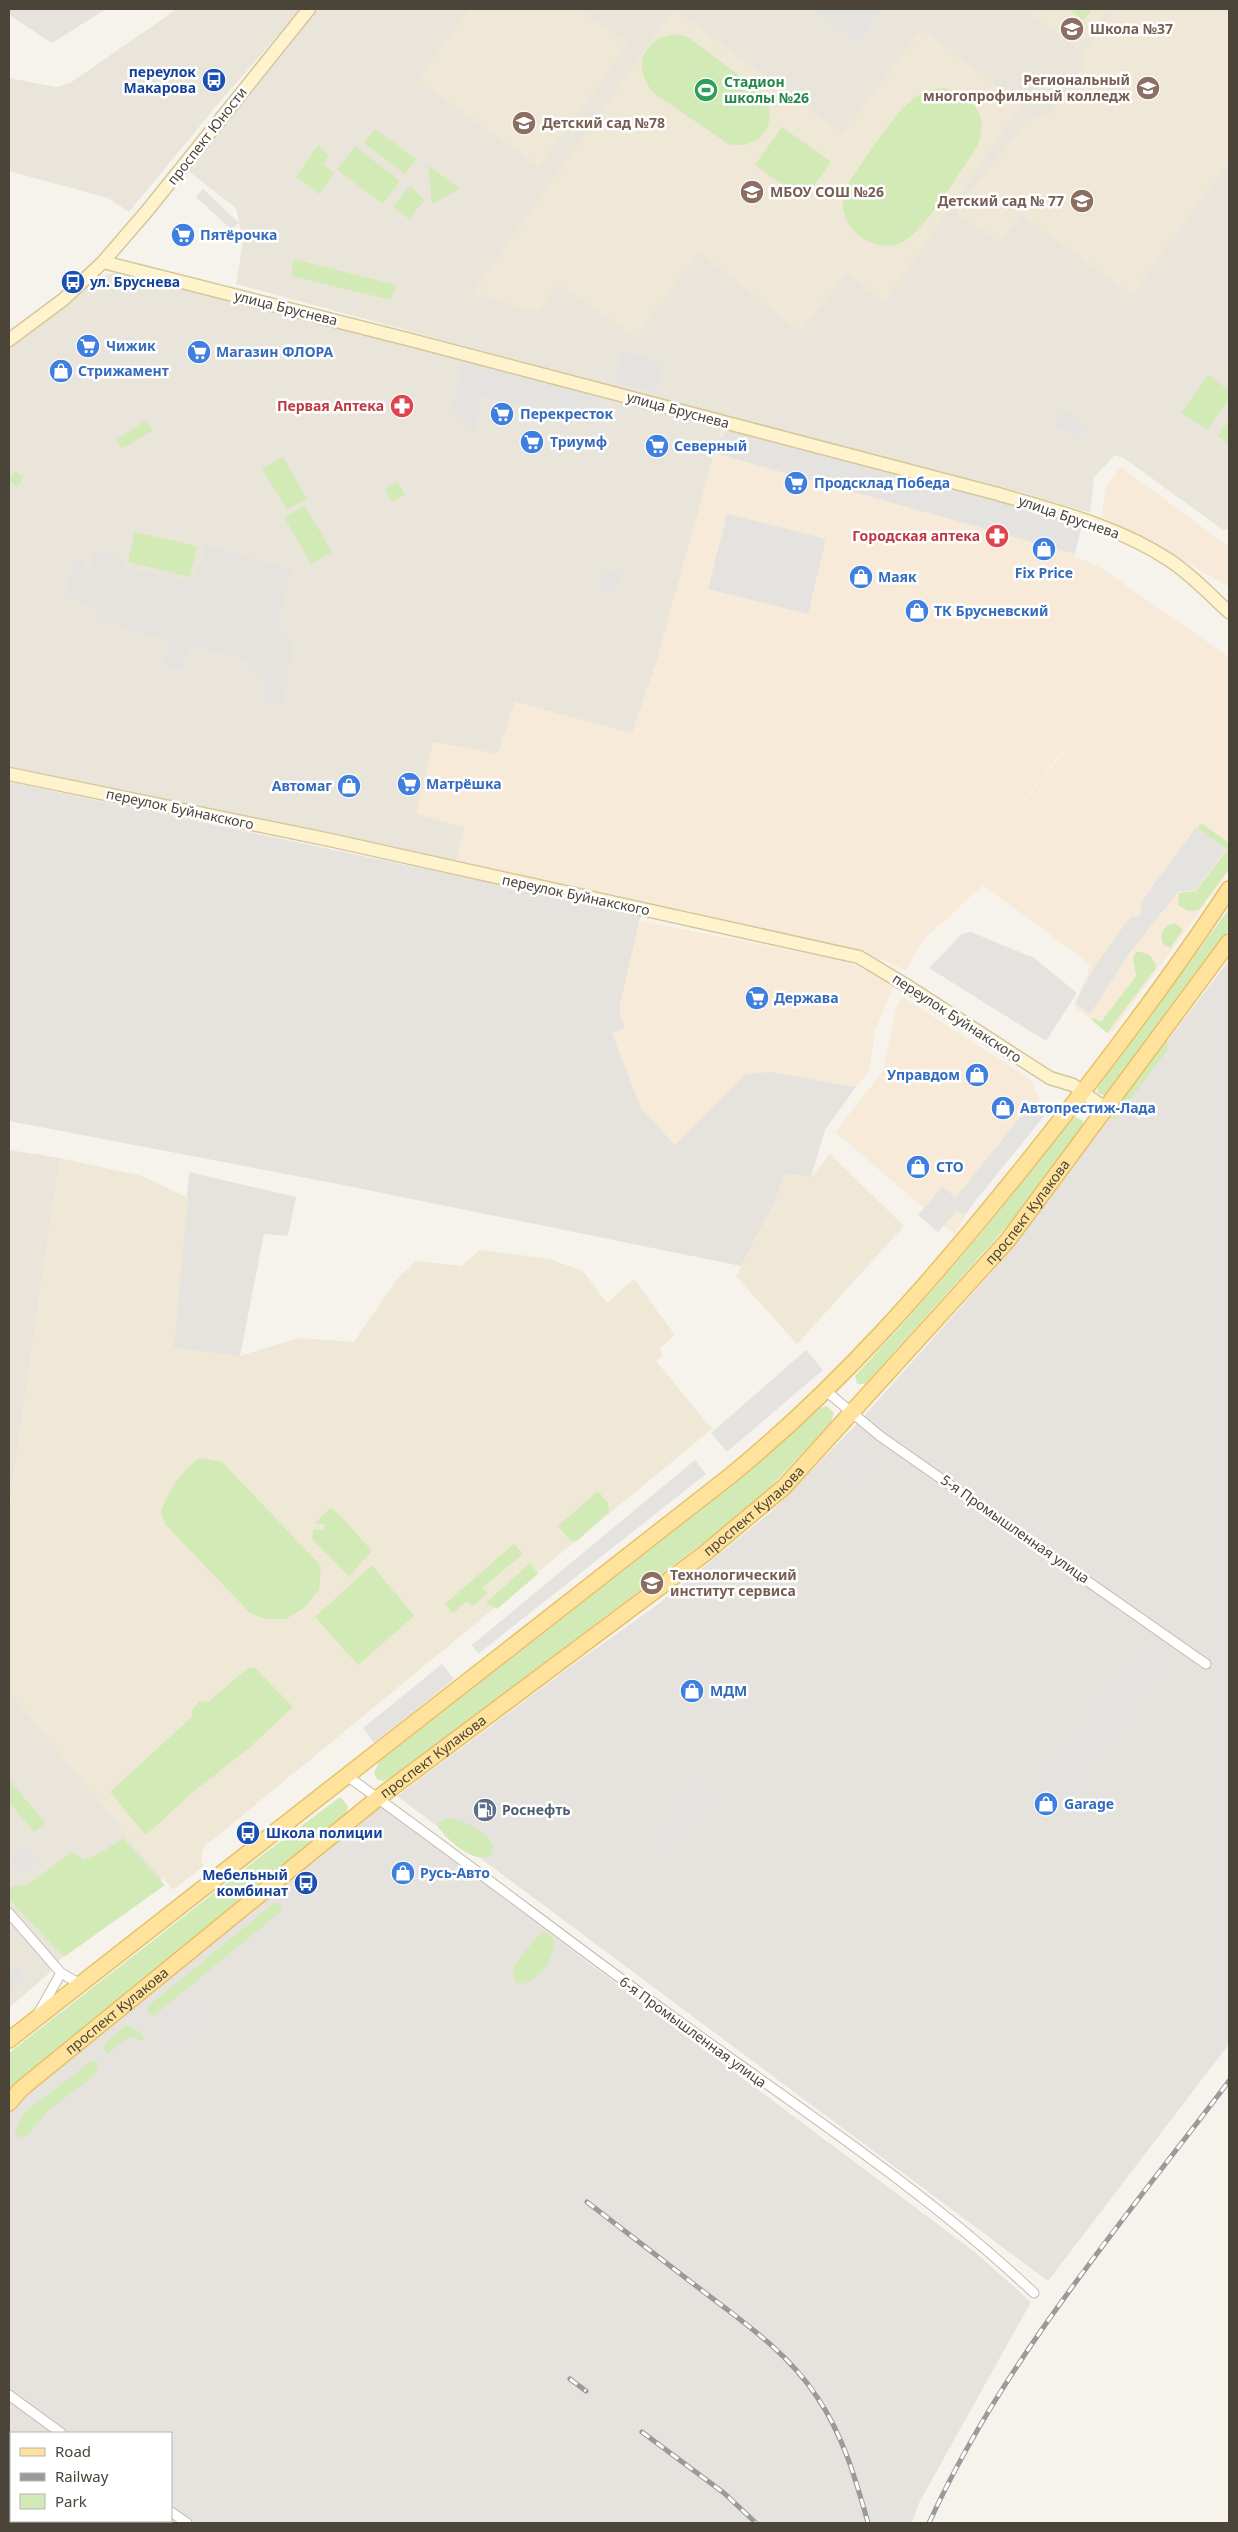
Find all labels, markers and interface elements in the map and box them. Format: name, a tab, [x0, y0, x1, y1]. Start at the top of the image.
school or university icon: Школа №37	[1059, 16, 1085, 42]
place label: Школа №37	[1090, 19, 1173, 38]
place label: переулок Макарова	[123, 62, 196, 97]
bus stop icon: переулок Макарова	[201, 67, 227, 93]
place label: Региональный многопрофильный колледж	[923, 70, 1131, 105]
place label: Стадион школы №26	[724, 72, 809, 107]
school or university icon: Региональный многопрофильный колледж	[1135, 75, 1161, 101]
sports icon: Стадион школы №26	[693, 77, 719, 103]
street label: проспект Юности	[162, 83, 251, 188]
school or university icon: Детский сад №78	[511, 110, 537, 136]
place label: Детский сад №78	[542, 113, 665, 132]
school or university icon: МБОУ СОШ №26	[739, 179, 765, 205]
place label: МБОУ СОШ №26	[770, 182, 884, 201]
school or university icon: Детский сад № 77	[1069, 188, 1095, 214]
place label: Детский сад № 77	[937, 191, 1064, 210]
supermarket icon: Пятёрочка	[170, 222, 196, 248]
place label: Пятёрочка	[200, 225, 277, 244]
bus stop icon: ул. Бруснева	[60, 269, 86, 295]
place label: ул. Бруснева	[89, 272, 180, 291]
street label: улица Бруснева	[233, 286, 340, 330]
supermarket icon: Чижик	[75, 333, 101, 359]
place label: Чижик	[106, 336, 156, 355]
supermarket icon: Магазин ФЛОРА	[186, 339, 212, 365]
place label: Магазин ФЛОРА	[216, 342, 334, 361]
shop icon: Стрижамент	[48, 358, 74, 384]
place label: Стрижамент	[78, 361, 169, 380]
street label: улица Бруснева	[625, 387, 732, 432]
pharmacy icon: Первая Аптека	[389, 393, 415, 419]
place label: Первая Аптека	[277, 396, 384, 415]
supermarket icon: Перекресток	[489, 401, 515, 427]
place label: Перекресток	[520, 404, 614, 423]
supermarket icon: Триумф	[519, 429, 545, 455]
place label: Триумф	[550, 432, 607, 451]
supermarket icon: Северный	[644, 433, 670, 459]
place label: Северный	[674, 436, 747, 455]
supermarket icon: Продсклад Победа	[783, 470, 809, 496]
place label: Продсклад Победа	[814, 473, 950, 492]
street label: улица Бруснева	[1016, 490, 1122, 543]
pharmacy icon: Городская аптека	[984, 523, 1010, 549]
place label: Городская аптека	[852, 526, 980, 545]
shop icon: Fix Price	[1031, 536, 1057, 562]
place label: Fix Price	[1015, 563, 1073, 582]
shop icon: Маяк	[848, 564, 874, 590]
place label: Маяк	[878, 567, 917, 586]
shop icon: ТК Брусневский	[904, 598, 930, 624]
place label: ТК Брусневский	[934, 601, 1048, 620]
supermarket icon: Матрёшка	[396, 771, 422, 797]
shop icon: Автомаг	[336, 773, 362, 799]
place label: Матрёшка	[426, 774, 502, 793]
place label: Автомаг	[272, 776, 332, 795]
street label: переулок Буйнакского	[105, 784, 256, 833]
street label: переулок Буйнакского	[501, 870, 652, 919]
street label: переулок Буйнакского	[889, 969, 1026, 1067]
supermarket icon: Держава	[744, 985, 770, 1011]
place label: Держава	[774, 988, 839, 1007]
shop icon: Управдом	[964, 1062, 990, 1088]
place label: Управдом	[887, 1065, 960, 1084]
shop icon: Автопрестиж-Лада	[990, 1095, 1016, 1121]
place label: Автопрестиж-Лада	[1020, 1098, 1156, 1117]
shop icon: СТО	[905, 1154, 931, 1180]
street label: проспект Кулакова	[980, 1155, 1074, 1268]
place label: СТО	[936, 1157, 964, 1176]
street label: проспект Кулакова	[699, 1461, 808, 1560]
street label: 5-я Промышленная улица	[937, 1470, 1093, 1587]
place label: Технологический институт сервиса	[670, 1565, 797, 1600]
school or university icon: Технологический институт сервиса	[639, 1570, 665, 1596]
shop icon: МДМ	[679, 1678, 705, 1704]
place label: МДМ	[710, 1681, 747, 1700]
street label: проспект Кулакова	[376, 1710, 490, 1802]
shop icon: Garage	[1033, 1791, 1059, 1817]
place label: Garage	[1064, 1794, 1114, 1813]
fuel station icon: Роснефть	[472, 1797, 498, 1823]
place label: Роснефть	[502, 1800, 571, 1819]
bus stop icon: Школа полиции	[235, 1820, 261, 1846]
place label: Школа полиции	[266, 1823, 383, 1842]
shop icon: Русь-Авто	[390, 1860, 416, 1886]
place label: Русь-Авто	[420, 1863, 490, 1882]
place label: Мебельный комбинат	[202, 1865, 288, 1900]
bus stop icon: Мебельный комбинат	[293, 1870, 319, 1896]
street label: проспект Кулакова	[61, 1963, 172, 2058]
street label: 6-я Промышленная улица	[616, 1972, 771, 2091]
legend	[10, 2432, 172, 2522]
text: Road	[55, 2441, 91, 2461]
text: Railway	[55, 2466, 109, 2486]
text: Park	[55, 2491, 87, 2511]

